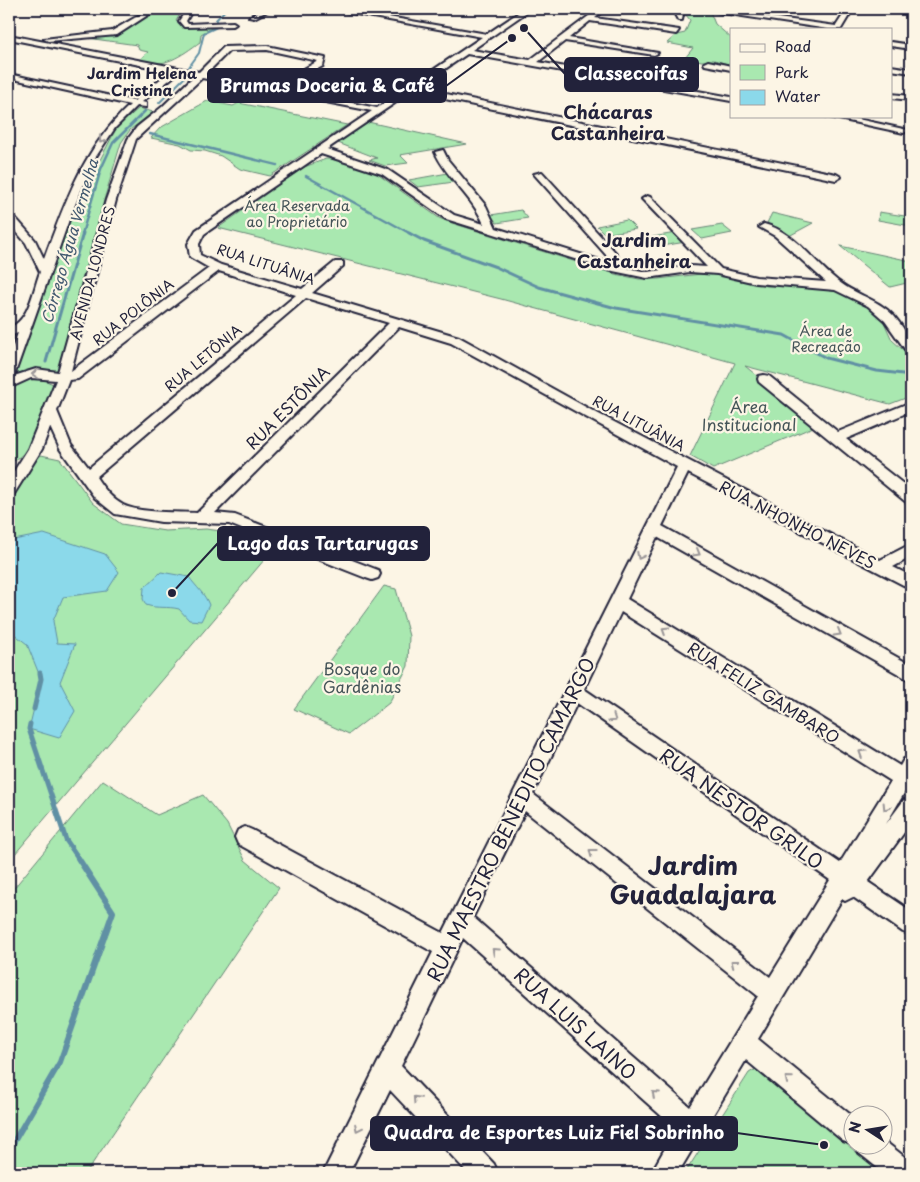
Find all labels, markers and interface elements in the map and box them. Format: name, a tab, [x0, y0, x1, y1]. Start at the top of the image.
legend	[730, 28, 892, 118]
text: Road	[775, 34, 811, 57]
callout: Classecoifas	[565, 58, 698, 91]
text: Classecoifas	[574, 59, 688, 86]
text: Park	[775, 60, 809, 83]
district label: Jardim Helena Cristina	[87, 61, 197, 101]
callout: Brumas Doceria & Café	[208, 69, 446, 102]
text: Brumas Doceria & Café	[219, 71, 435, 98]
text: Water	[775, 84, 820, 107]
district label: Chácaras Castanheira	[551, 98, 666, 146]
one-way arrow	[100, 134, 108, 143]
water label: Córrego Água Vermelha	[35, 155, 104, 326]
park label: Área Reservada ao Proprietário	[244, 195, 350, 232]
street label: AVENIDA LONDRES	[64, 204, 120, 342]
district label: Jardim Castanheira	[577, 226, 692, 274]
street label: RUA LITUÂNIA	[214, 238, 318, 290]
street label: RUA POLÔNIA	[88, 273, 178, 350]
street label: RUA LETÔNIA	[160, 319, 246, 397]
park label: Área de Recreação	[791, 320, 861, 357]
street label: RUA ESTÔNIA	[240, 360, 334, 454]
one-way arrow	[31, 368, 39, 379]
street label: RUA LITUÂNIA	[589, 390, 689, 456]
park label: Área Institucional	[702, 394, 796, 436]
street label: RUA NHONHO NEVES	[715, 474, 881, 574]
callout: Lago das Tartarugas	[218, 527, 429, 560]
text: Lago das Tartarugas	[228, 529, 419, 556]
one-way arrow	[692, 546, 701, 556]
one-way arrow	[636, 551, 646, 560]
one-way arrow	[833, 626, 842, 636]
one-way arrow	[661, 627, 670, 637]
street label: RUA FELIZ GAMBARO	[683, 635, 845, 749]
street label: RUA MAESTRO BENEDITO CAMARGO	[419, 652, 601, 986]
park label: Bosque do Gardênias	[323, 656, 401, 698]
one-way arrow	[607, 713, 617, 722]
street label: RUA NESTOR GRILO	[654, 741, 830, 875]
one-way arrow	[859, 749, 868, 759]
one-way arrow	[883, 801, 893, 810]
district label: Jardim Guadalajara	[609, 846, 777, 913]
one-way arrow	[589, 849, 598, 857]
one-way arrow	[491, 948, 500, 957]
street label: RUA LUIS LAINO	[509, 960, 643, 1086]
one-way arrow	[731, 960, 740, 968]
one-way arrow	[785, 1076, 794, 1084]
one-way arrow	[652, 1091, 661, 1100]
one-way arrow	[413, 1096, 422, 1105]
north arrow	[842, 1104, 892, 1154]
callout: Quadra de Esportes Luiz Fiel Sobrinho	[371, 1117, 737, 1150]
text: Quadra de Esportes Luiz Fiel Sobrinho	[384, 1118, 724, 1145]
text: N	[843, 1120, 866, 1135]
one-way arrow	[354, 1123, 364, 1132]

